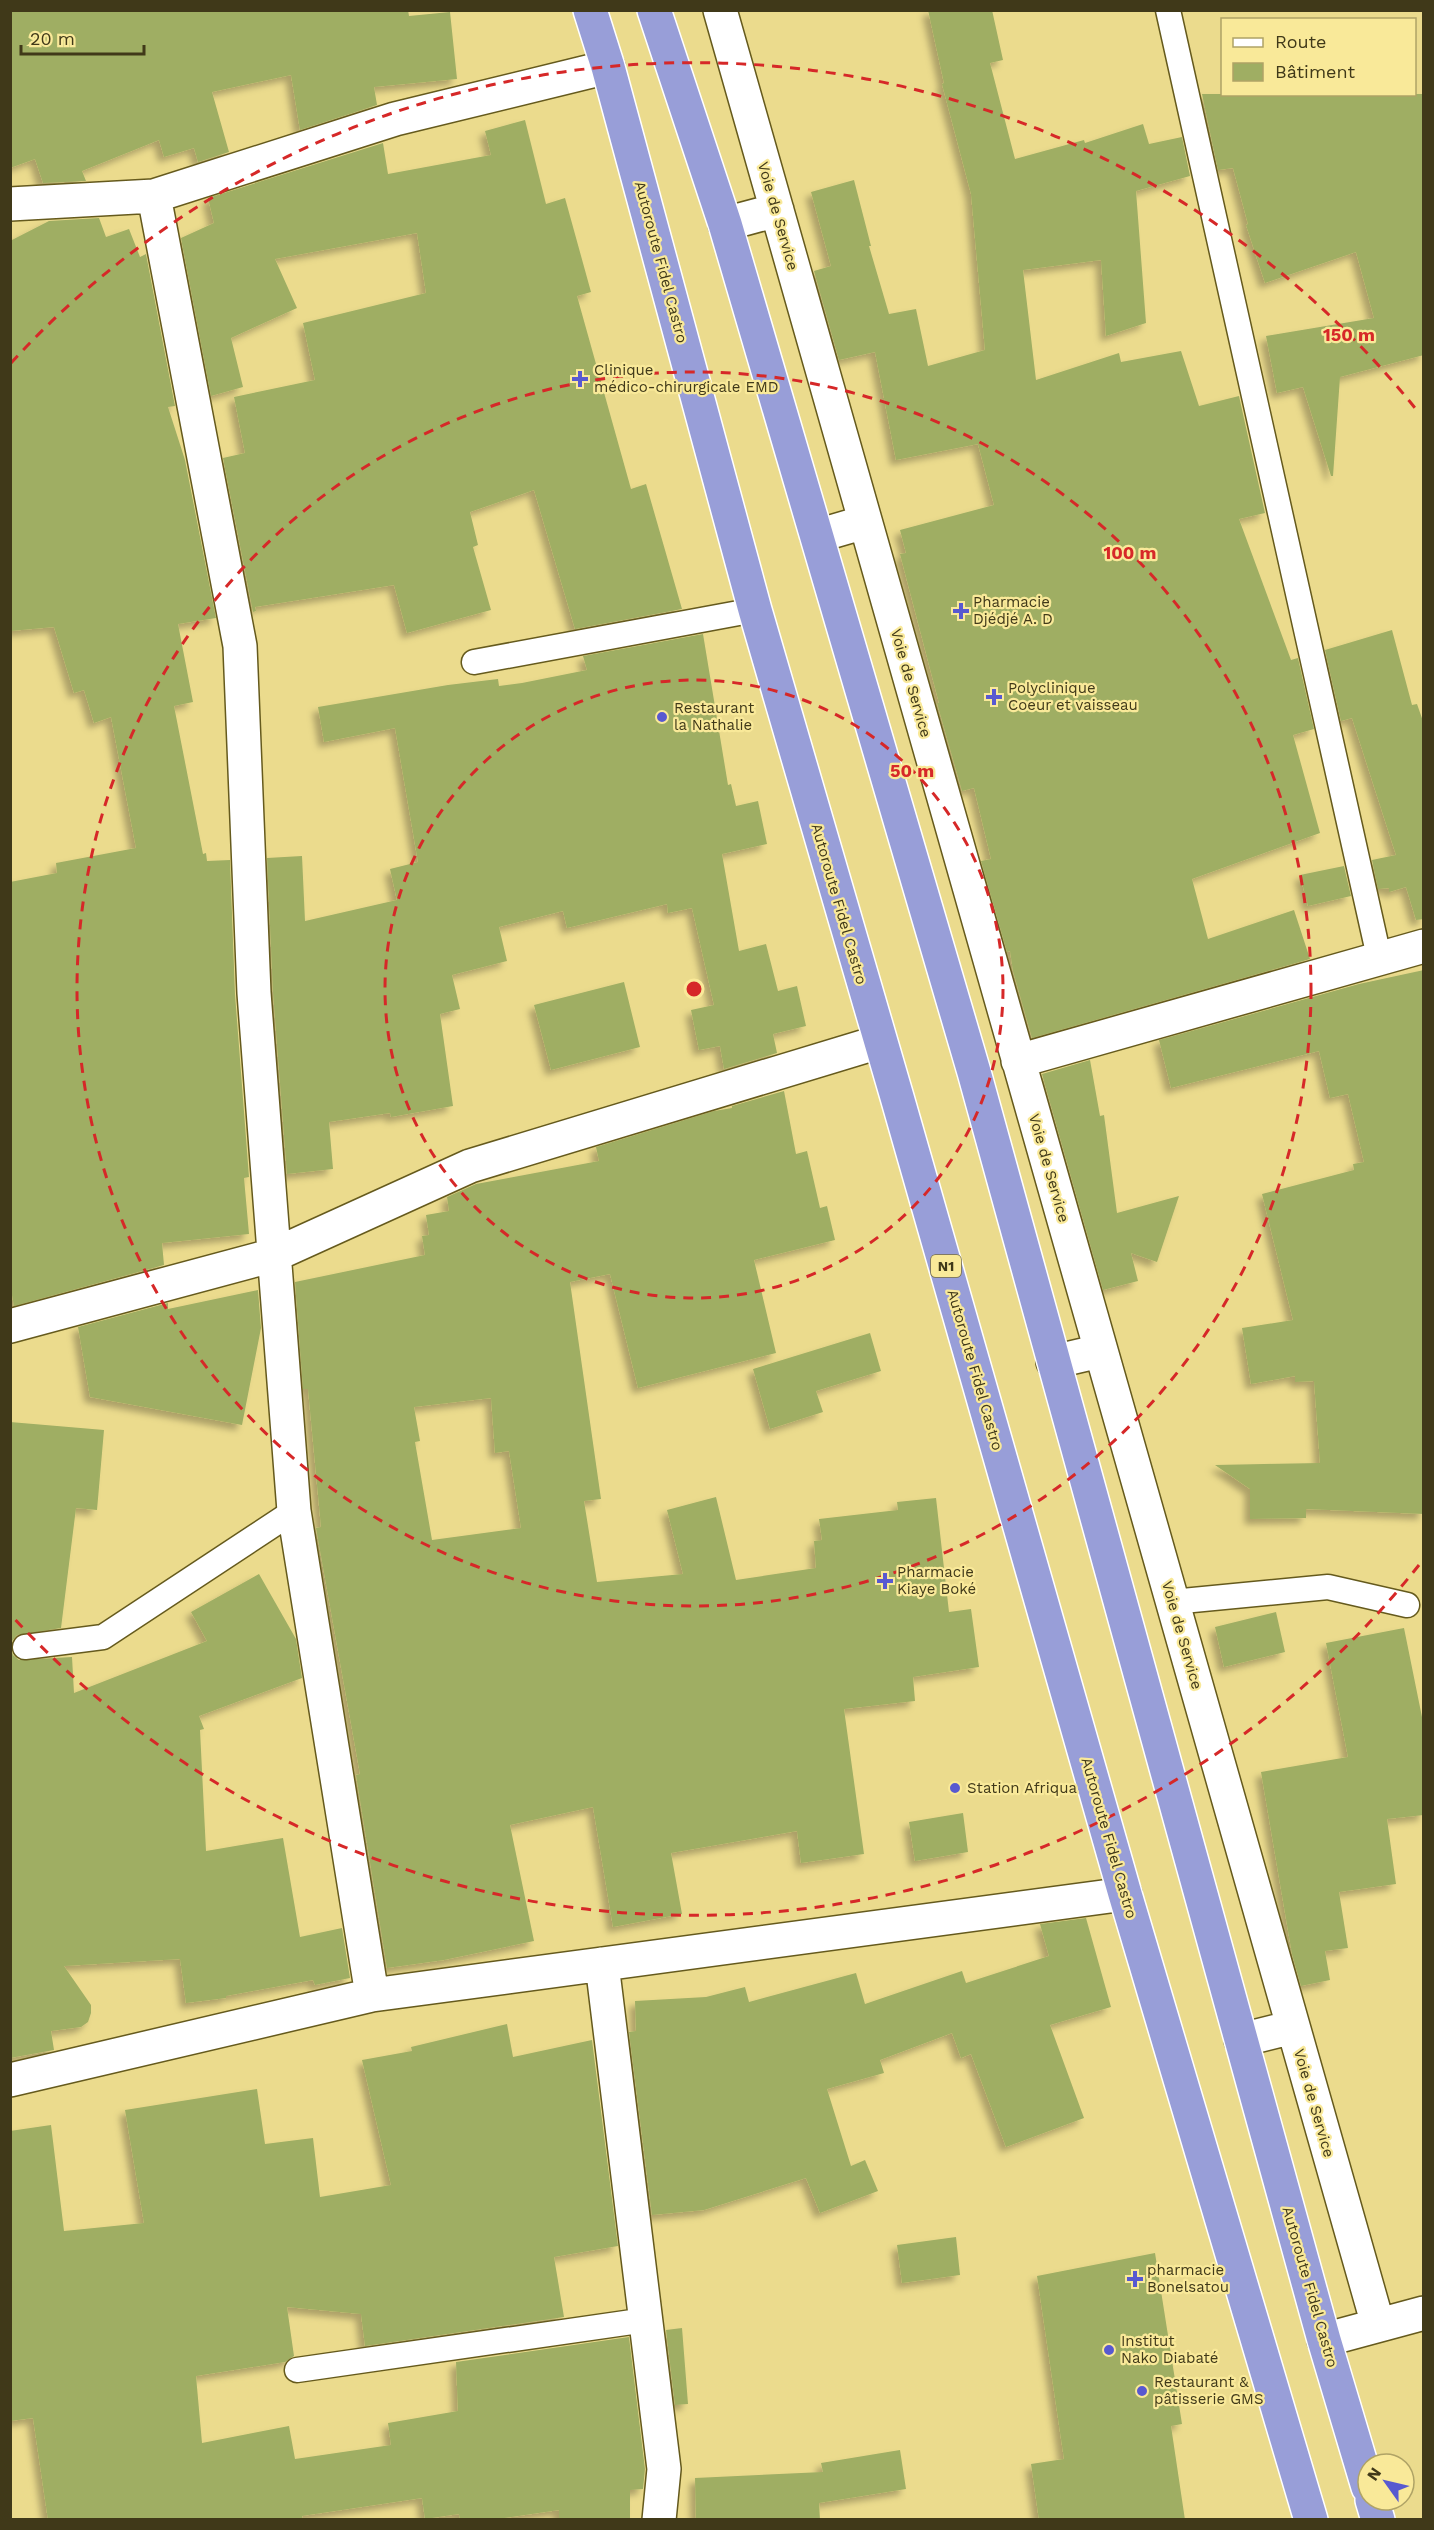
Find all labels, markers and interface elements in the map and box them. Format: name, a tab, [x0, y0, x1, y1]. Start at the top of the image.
scale bar	[21, 18, 144, 56]
legend	[1221, 18, 1416, 96]
text: 20 m	[30, 28, 75, 49]
text: Route	[1275, 31, 1327, 52]
text: Bâtiment	[1275, 61, 1355, 82]
street label: Voie de Service	[754, 160, 802, 272]
street label: Autoroute Fidel Castro	[631, 179, 691, 345]
text: 150 m	[1323, 324, 1375, 345]
place label: Clinique médico-chirurgicale EMD	[594, 361, 779, 396]
marker: Clinique médico-chirurgicale EMD	[571, 370, 589, 388]
text: 100 m	[1103, 542, 1157, 563]
place label: Pharmacie Djédjé A. D	[973, 593, 1053, 628]
marker: Pharmacie Djédjé A. D	[954, 604, 968, 618]
street label: Voie de Service	[887, 627, 935, 739]
place label: Polyclinique Coeur et vaisseau	[1008, 679, 1138, 714]
marker: Polyclinique Coeur et vaisseau	[985, 688, 1003, 706]
place label: Restaurant la Nathalie	[674, 699, 755, 734]
marker: Restaurant la Nathalie	[655, 710, 669, 724]
text: 50 m	[890, 760, 934, 781]
street label: Autoroute Fidel Castro	[807, 821, 871, 987]
centre of rings	[684, 979, 704, 999]
street label: Voie de Service	[1025, 1112, 1073, 1224]
road number: N1	[931, 1255, 961, 1277]
street label: Autoroute Fidel Castro	[943, 1287, 1007, 1453]
place label: Pharmacie Kiaye Boké	[897, 1563, 976, 1598]
marker: Pharmacie Kiaye Boké	[878, 1574, 892, 1588]
street label: Voie de Service	[1158, 1579, 1206, 1691]
street label: Autoroute Fidel Castro	[1077, 1755, 1141, 1921]
place label: Station Afriqua	[967, 1779, 1077, 1797]
marker: Station Afriqua	[948, 1781, 962, 1795]
street label: Voie de Service	[1290, 2047, 1338, 2159]
street label: Autoroute Fidel Castro	[1278, 2204, 1342, 2370]
place label: pharmacie Bonelsatou	[1147, 2261, 1229, 2296]
marker: pharmacie Bonelsatou	[1128, 2272, 1142, 2286]
place label: Institut Nako Diabaté	[1121, 2332, 1219, 2367]
marker: Institut Nako Diabaté	[1102, 2343, 1116, 2357]
place label: Restaurant & pâtisserie GMS	[1154, 2373, 1264, 2408]
marker: Restaurant & pâtisserie GMS	[1135, 2384, 1149, 2398]
north arrow	[1356, 2452, 1416, 2512]
text: N	[1363, 2464, 1385, 2484]

